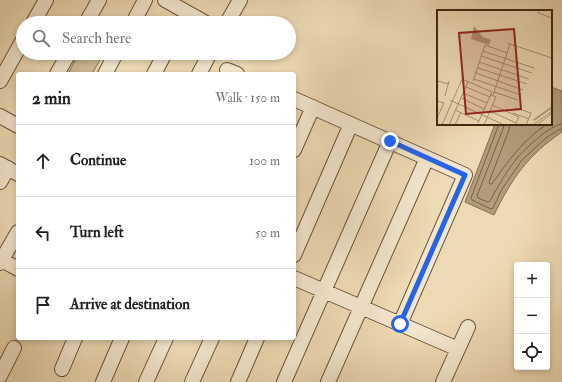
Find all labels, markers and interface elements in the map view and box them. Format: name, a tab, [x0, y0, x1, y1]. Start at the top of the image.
inset map	[437, 10, 552, 125]
search box	[16, 16, 296, 60]
icon: search	[30, 27, 52, 49]
text: Search here	[62, 29, 131, 48]
text: 2 min	[32, 88, 71, 109]
text: Walk · 150 m	[215, 90, 280, 106]
route end	[381, 132, 399, 150]
icon: ahead	[32, 150, 54, 172]
text: Continue	[70, 151, 126, 170]
text: 100 m	[249, 153, 280, 169]
icon: left	[32, 222, 54, 244]
text: Turn left	[70, 223, 124, 242]
text: 50 m	[255, 225, 280, 241]
map controls	[514, 262, 550, 370]
button: +	[514, 262, 550, 298]
icon: arrive	[32, 294, 54, 316]
text: Arrive at destination	[70, 295, 190, 314]
button: −	[514, 298, 550, 334]
route start	[391, 315, 409, 333]
button: locate	[514, 334, 550, 370]

